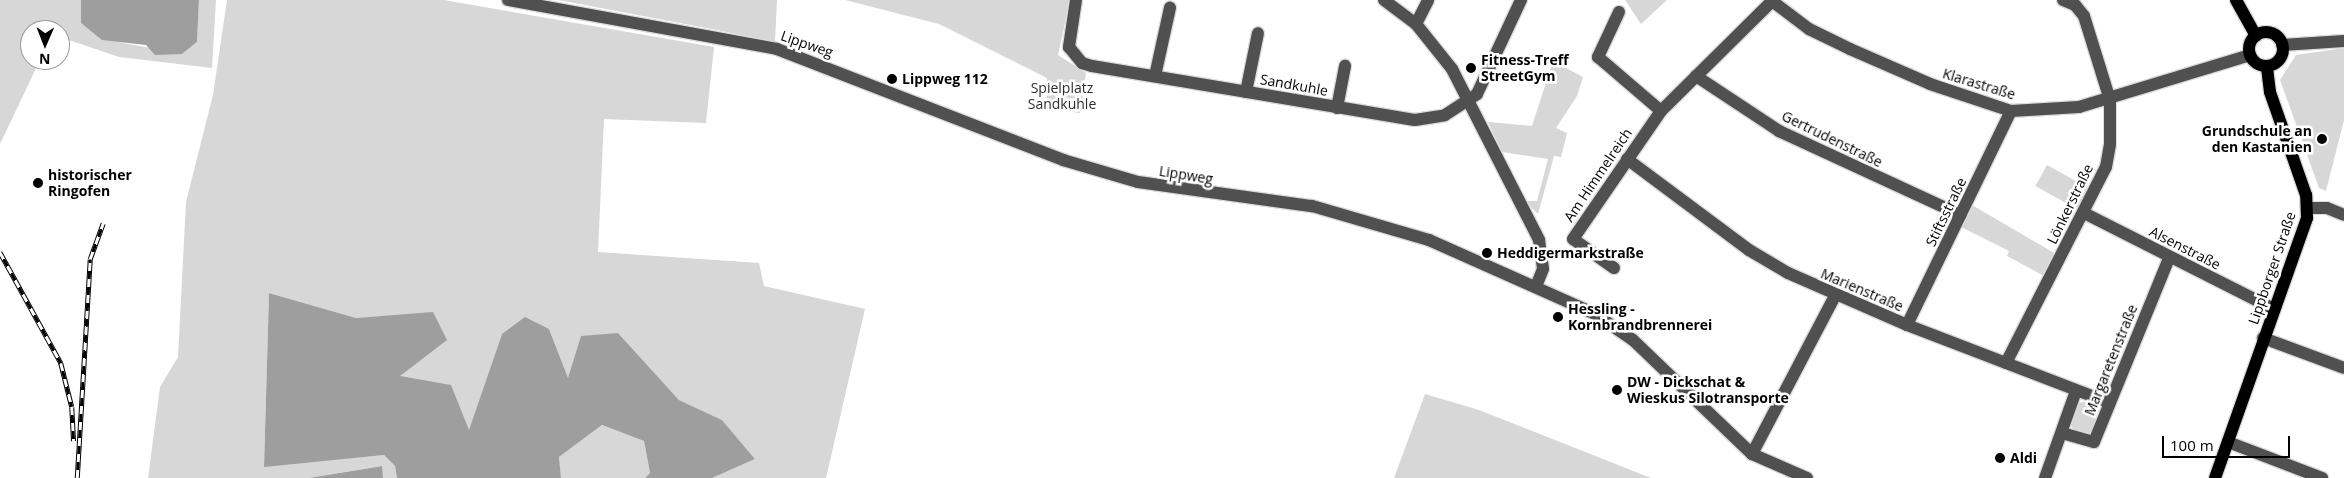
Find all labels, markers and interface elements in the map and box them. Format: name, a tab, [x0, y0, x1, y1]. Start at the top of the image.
north arrow	[20, 20, 70, 70]
street label: Lippweg	[779, 27, 835, 61]
text: N	[39, 50, 51, 69]
place label: Fitness-Treff StreetGym	[1481, 52, 1568, 84]
marker: Fitness-Treff StreetGym	[1465, 62, 1477, 74]
street label: Klarastraße	[1941, 65, 2017, 103]
place label: Lippweg 112	[902, 71, 988, 87]
street label: Sandkuhle	[1259, 71, 1329, 99]
marker: Lippweg 112	[886, 73, 898, 85]
park label: Spielplatz Sandkuhle	[1028, 80, 1096, 112]
street label: Gertrudenstraße	[1779, 107, 1885, 171]
place label: Grundschule an den Kastanien	[2202, 123, 2312, 156]
street label: Am Himmelreich	[1561, 125, 1635, 225]
marker: Grundschule an den Kastanien	[2316, 133, 2328, 145]
street label: Lönkerstraße	[2043, 161, 2097, 247]
street label: Lippweg	[1158, 162, 1214, 188]
place label: historischer Ringofen	[48, 167, 132, 200]
street label: Stiftsstraße	[1922, 175, 1970, 249]
marker: historischer Ringofen	[32, 177, 44, 189]
street label: Lippborger Straße	[2245, 209, 2299, 327]
street label: Alsenstraße	[2147, 223, 2223, 273]
place label: Heddigermarkstraße	[1497, 245, 1644, 261]
marker: Heddigermarkstraße	[1481, 247, 1493, 259]
street label: Marienstraße	[1818, 265, 1906, 315]
place label: Hessling - Kornbrandbrennerei	[1568, 301, 1712, 334]
street label: Margaretenstraße	[2081, 302, 2141, 418]
marker: Hessling - Kornbrandbrennerei	[1552, 311, 1564, 323]
place label: DW - Dickschat & Wieskus Silotransporte	[1627, 374, 1789, 407]
marker: DW - Dickschat & Wieskus Silotransporte	[1611, 384, 1623, 396]
scale bar	[2164, 426, 2292, 458]
text: 100 m	[2170, 435, 2214, 455]
place label: Aldi	[2010, 450, 2037, 466]
marker: Aldi	[1994, 452, 2006, 464]

